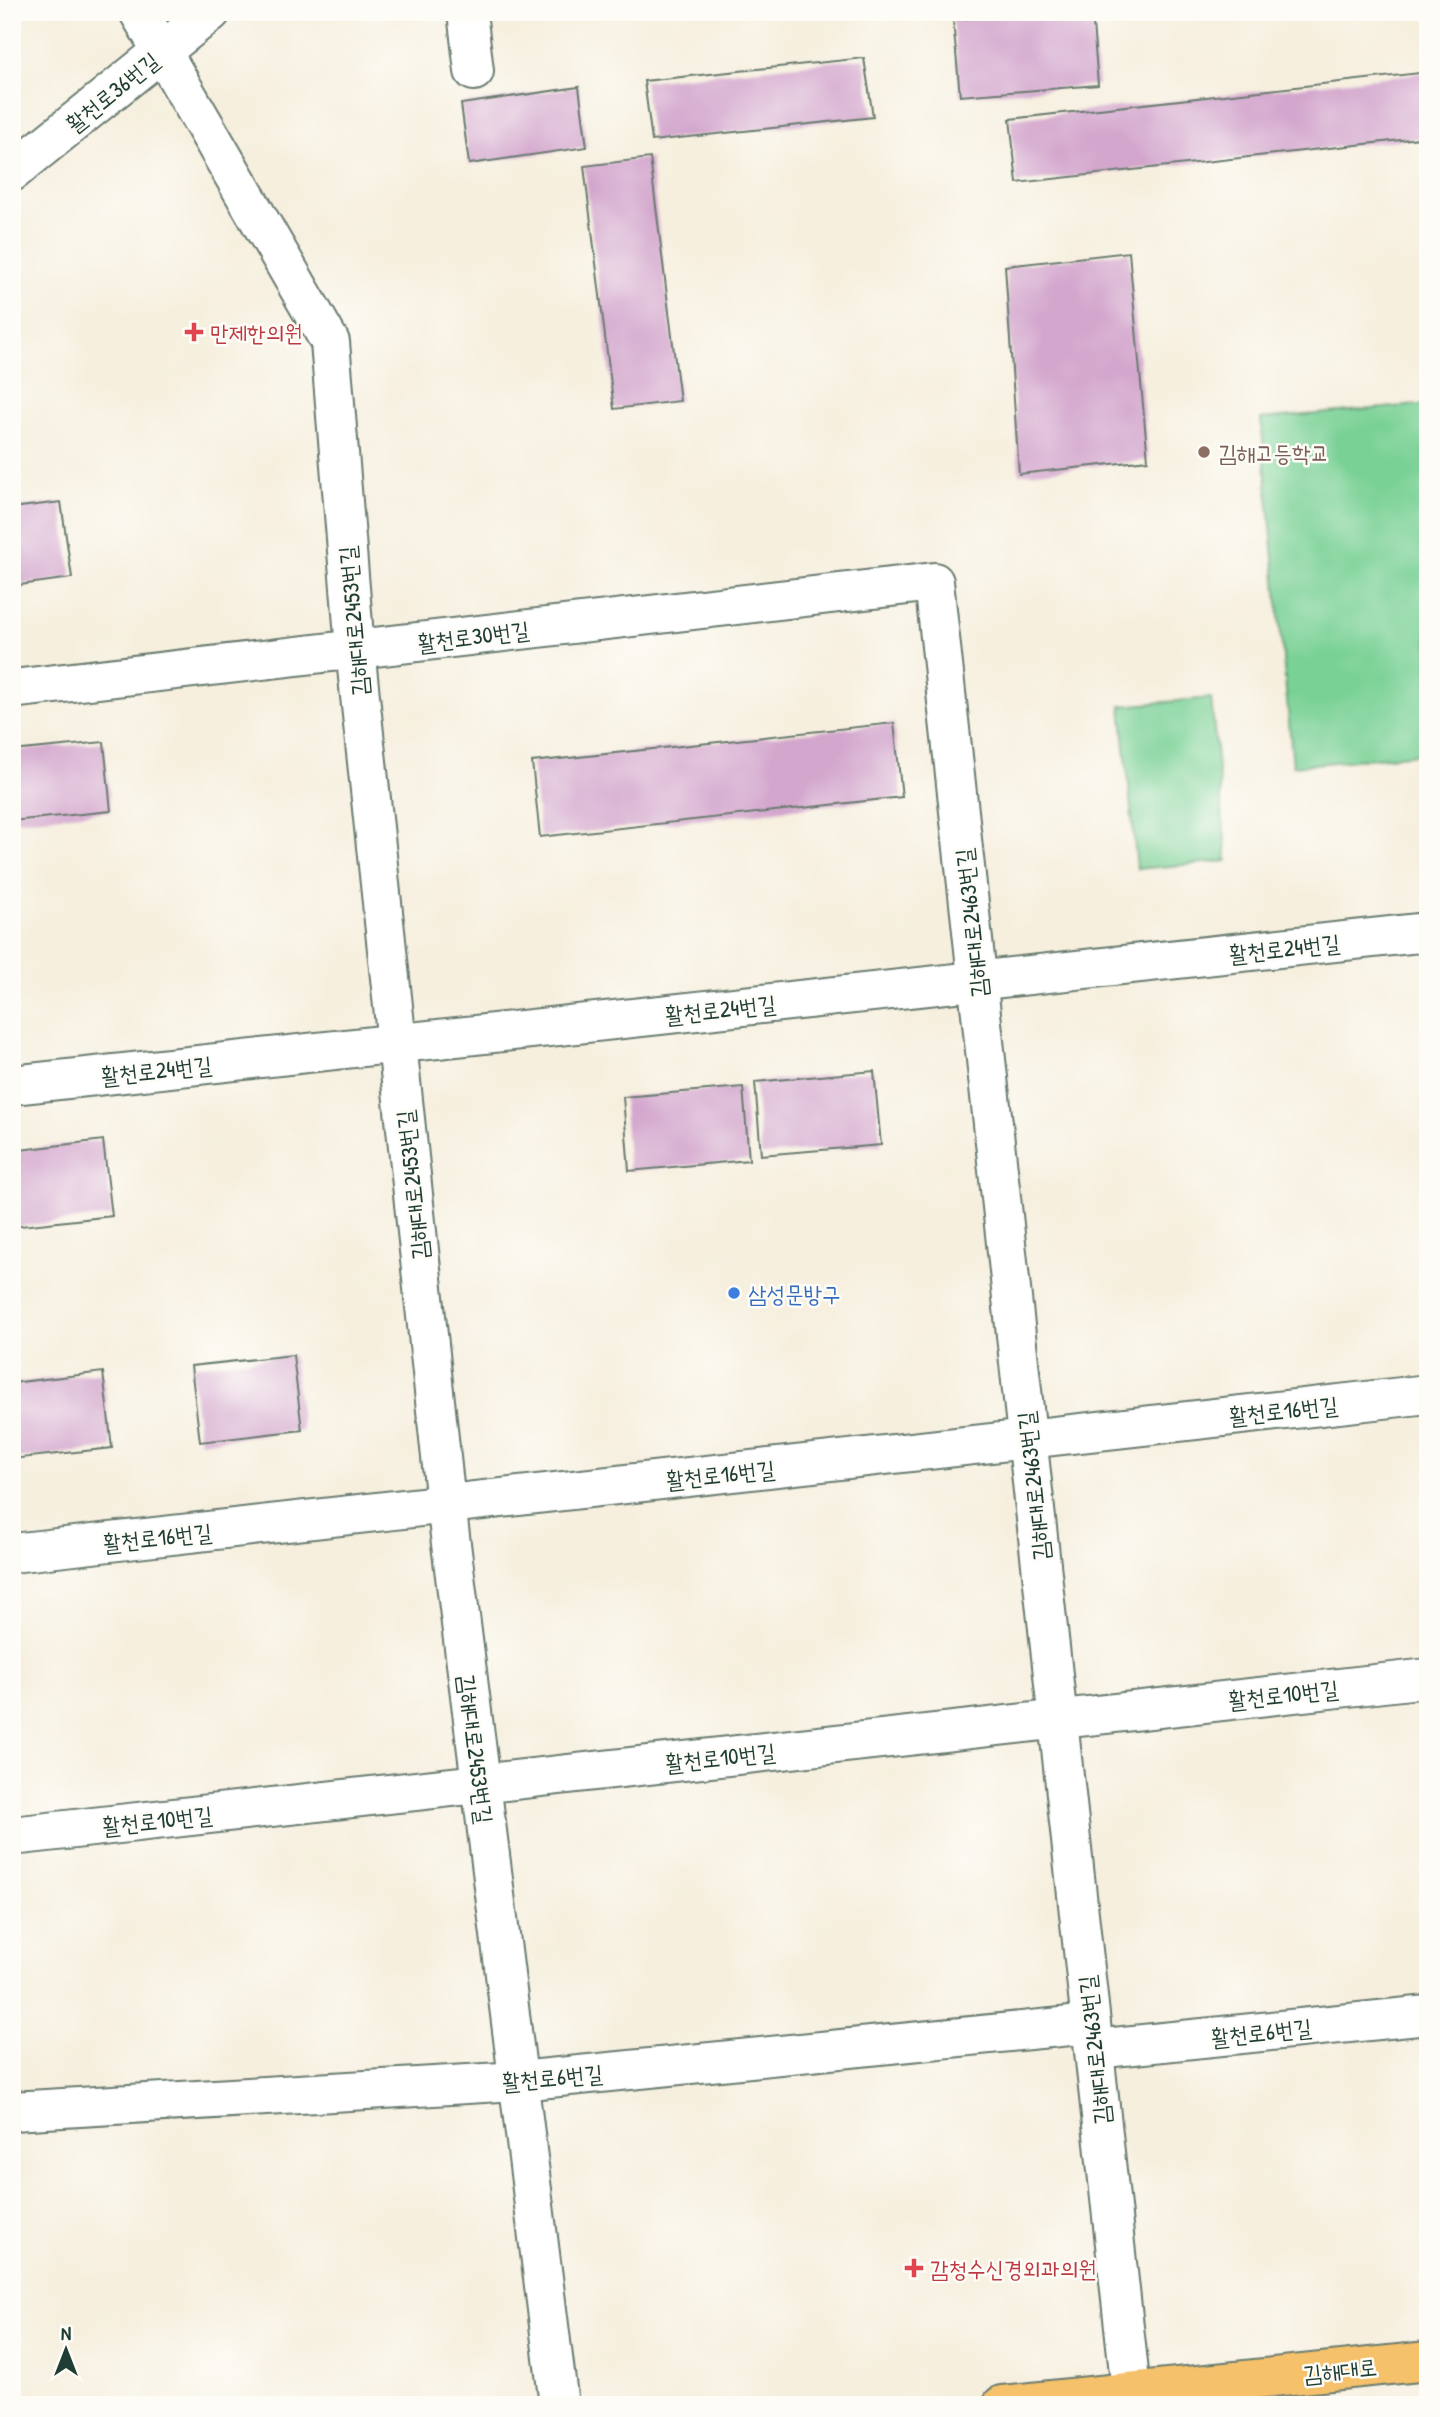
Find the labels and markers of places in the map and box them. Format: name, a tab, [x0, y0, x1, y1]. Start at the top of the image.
place label: 만제한의원	[210, 317, 303, 348]
marker: 만제한의원	[184, 322, 204, 342]
place label: 김해고등학교	[1218, 437, 1329, 468]
marker: 김해고등학교	[1196, 444, 1212, 460]
place label: 삼성문방구	[748, 1278, 841, 1309]
marker: 삼성문방구	[726, 1285, 742, 1301]
place label: 감청수신경외과의원	[930, 2253, 1097, 2284]
marker: 감청수신경외과의원	[904, 2258, 924, 2278]

